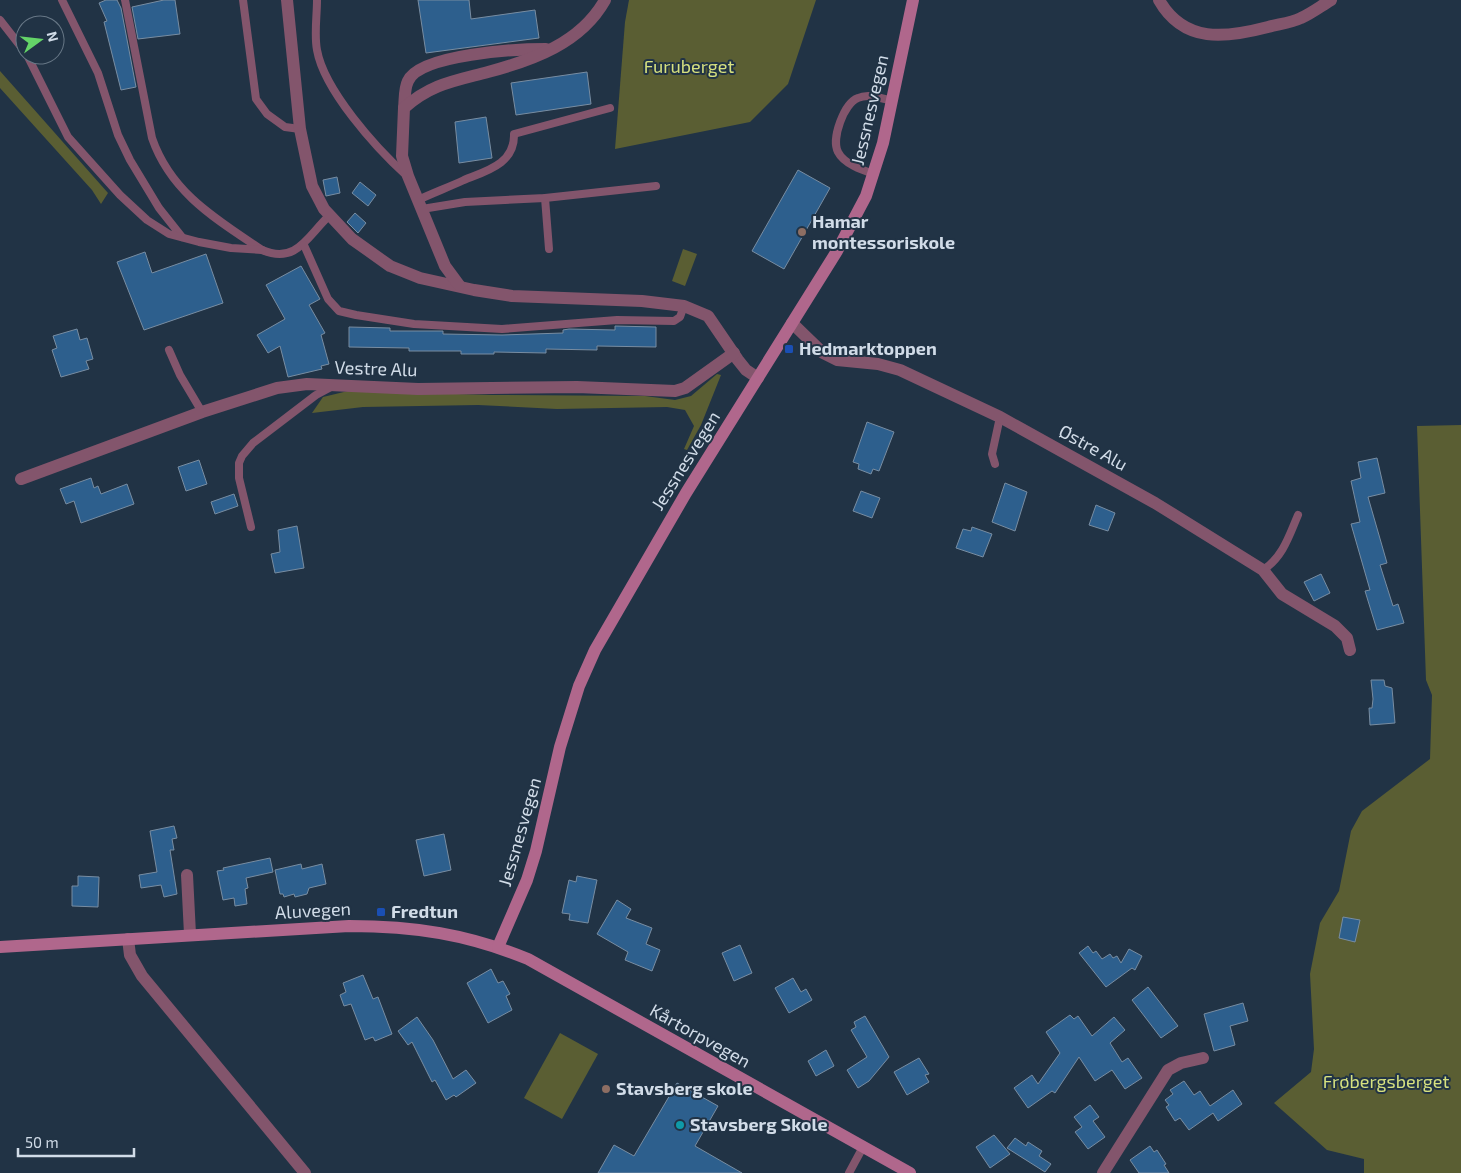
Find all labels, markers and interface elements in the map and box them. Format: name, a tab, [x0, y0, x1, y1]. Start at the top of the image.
north arrow	[15, 15, 65, 65]
text: N	[44, 29, 63, 44]
street label: Jessnesvegen	[846, 52, 892, 167]
park label: Furuberget	[644, 55, 734, 77]
place label: Hamar montessoriskole	[812, 210, 955, 253]
marker: Hamar montessoriskole	[796, 226, 808, 238]
place label: Hedmarktoppen	[799, 337, 937, 359]
marker: Hedmarktoppen	[783, 343, 795, 355]
street label: Vestre Alu	[334, 356, 418, 380]
street label: Jessnesvegen	[646, 407, 724, 514]
street label: Østre Alu	[1055, 419, 1132, 475]
street label: Jessnesvegen	[493, 775, 545, 889]
street label: Aluvegen	[274, 897, 351, 923]
place label: Fredtun	[391, 900, 458, 922]
marker: Fredtun	[375, 906, 387, 918]
street label: Kårtorpvegen	[646, 998, 755, 1072]
park label: Frøbergsberget	[1323, 1070, 1449, 1092]
place label: Stavsberg skole	[616, 1077, 753, 1099]
marker: Stavsberg skole	[600, 1083, 612, 1095]
place label: Stavsberg Skole	[690, 1113, 828, 1135]
marker: Stavsberg Skole	[674, 1119, 686, 1131]
scale bar	[18, 1126, 134, 1158]
text: 50 m	[25, 1133, 59, 1151]

